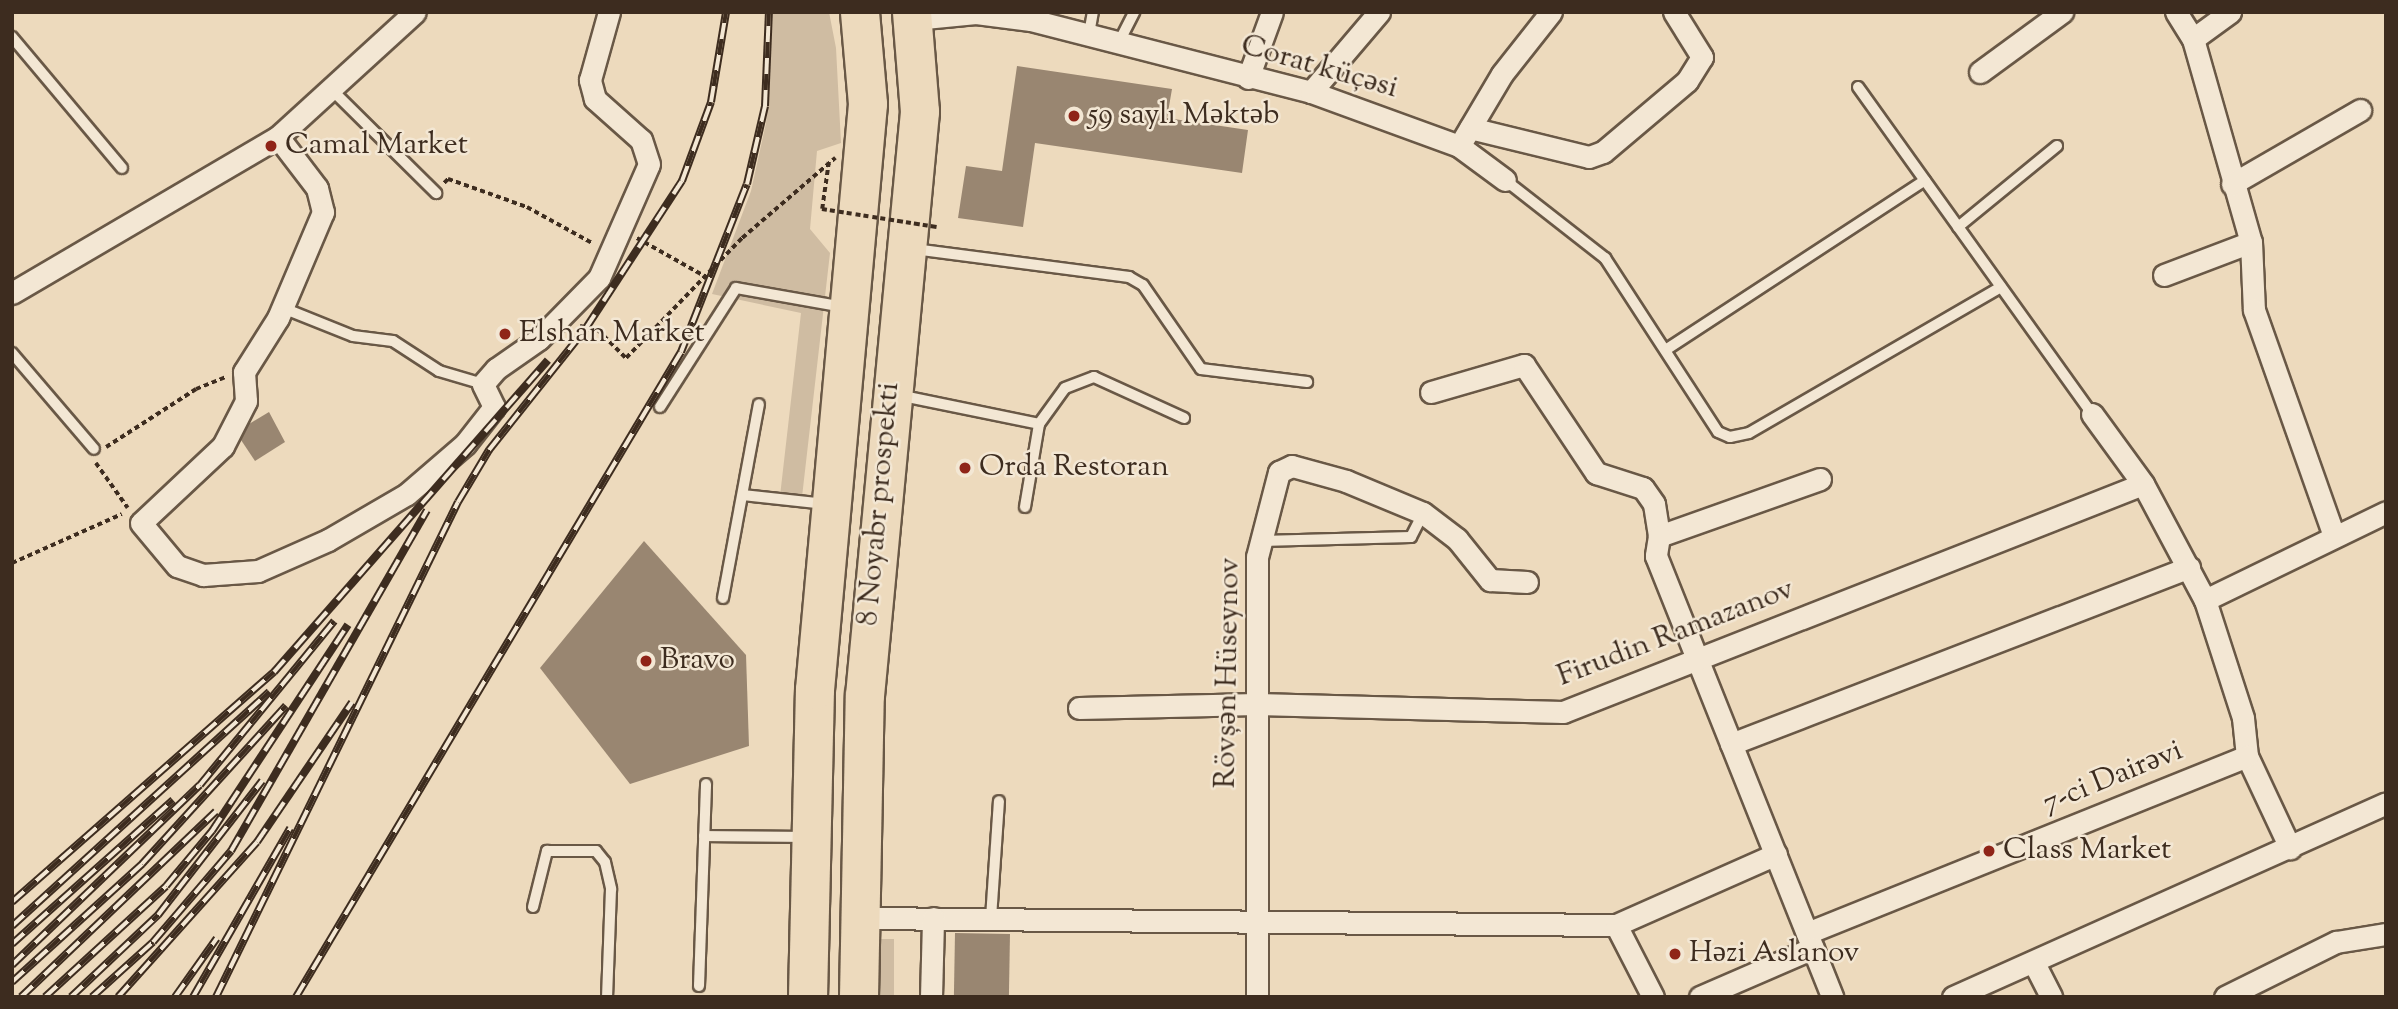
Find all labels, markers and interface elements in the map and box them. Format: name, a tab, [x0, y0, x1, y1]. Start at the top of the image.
street label: Corat küçəsi	[1236, 28, 1402, 108]
place label: 59 saylı Məktəb	[1088, 98, 1279, 134]
marker: 59 saylı Məktəb	[1066, 108, 1082, 124]
place label: Camal Market	[285, 128, 468, 164]
marker: Camal Market	[263, 138, 279, 154]
place label: Elshan Market	[519, 316, 705, 352]
marker: Elshan Market	[497, 326, 513, 342]
street label: 8 Noyabr prospekti	[851, 381, 909, 627]
place label: Orda Restoran	[979, 450, 1169, 486]
marker: Orda Restoran	[957, 460, 973, 476]
street label: Rövşən Hüseynov	[1209, 557, 1249, 789]
street label: Firudin Ramazanov	[1553, 572, 1799, 696]
place label: Bravo	[660, 643, 735, 679]
marker: Bravo	[638, 653, 654, 669]
street label: 7-ci Dairəvi	[2038, 734, 2188, 822]
place label: Class Market	[2003, 833, 2171, 869]
marker: Class Market	[1981, 843, 1997, 859]
place label: Həzi Aslanov	[1689, 936, 1859, 972]
marker: Həzi Aslanov	[1667, 946, 1683, 962]

